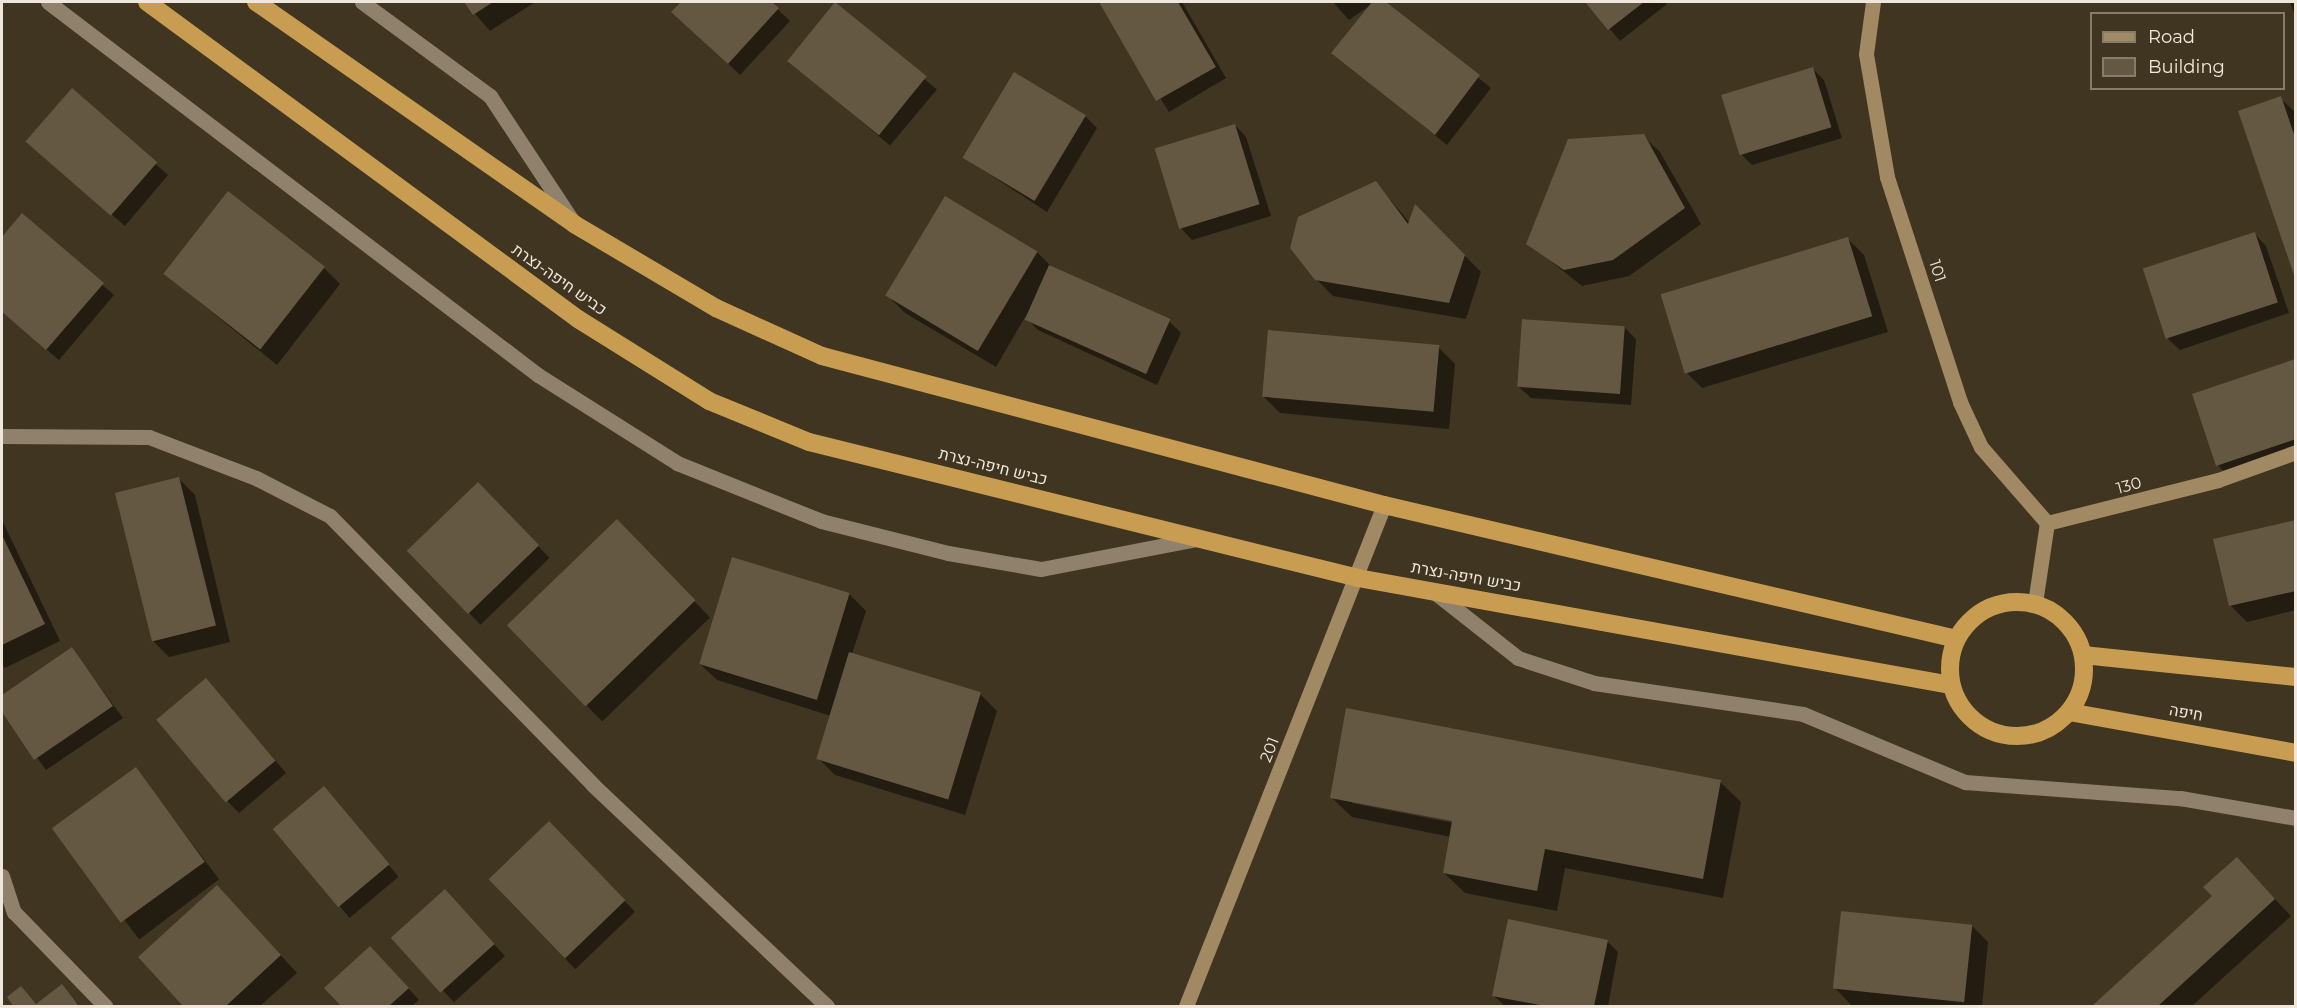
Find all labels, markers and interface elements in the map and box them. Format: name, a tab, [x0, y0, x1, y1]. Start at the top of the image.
legend	[2090, 12, 2285, 90]
text: Road	[2148, 26, 2195, 48]
text: Building	[2148, 56, 2225, 78]
street label: כביש חיפה-נצרת	[508, 240, 610, 320]
street label: 101	[1924, 258, 1950, 284]
street label: כביש חיפה-נצרת	[937, 444, 1049, 490]
street label: 130	[2114, 473, 2144, 499]
street label: כביש חיפה-נצרת	[1410, 558, 1522, 596]
street label: חיפה	[2168, 701, 2204, 725]
street label: 201	[1256, 735, 1284, 765]

